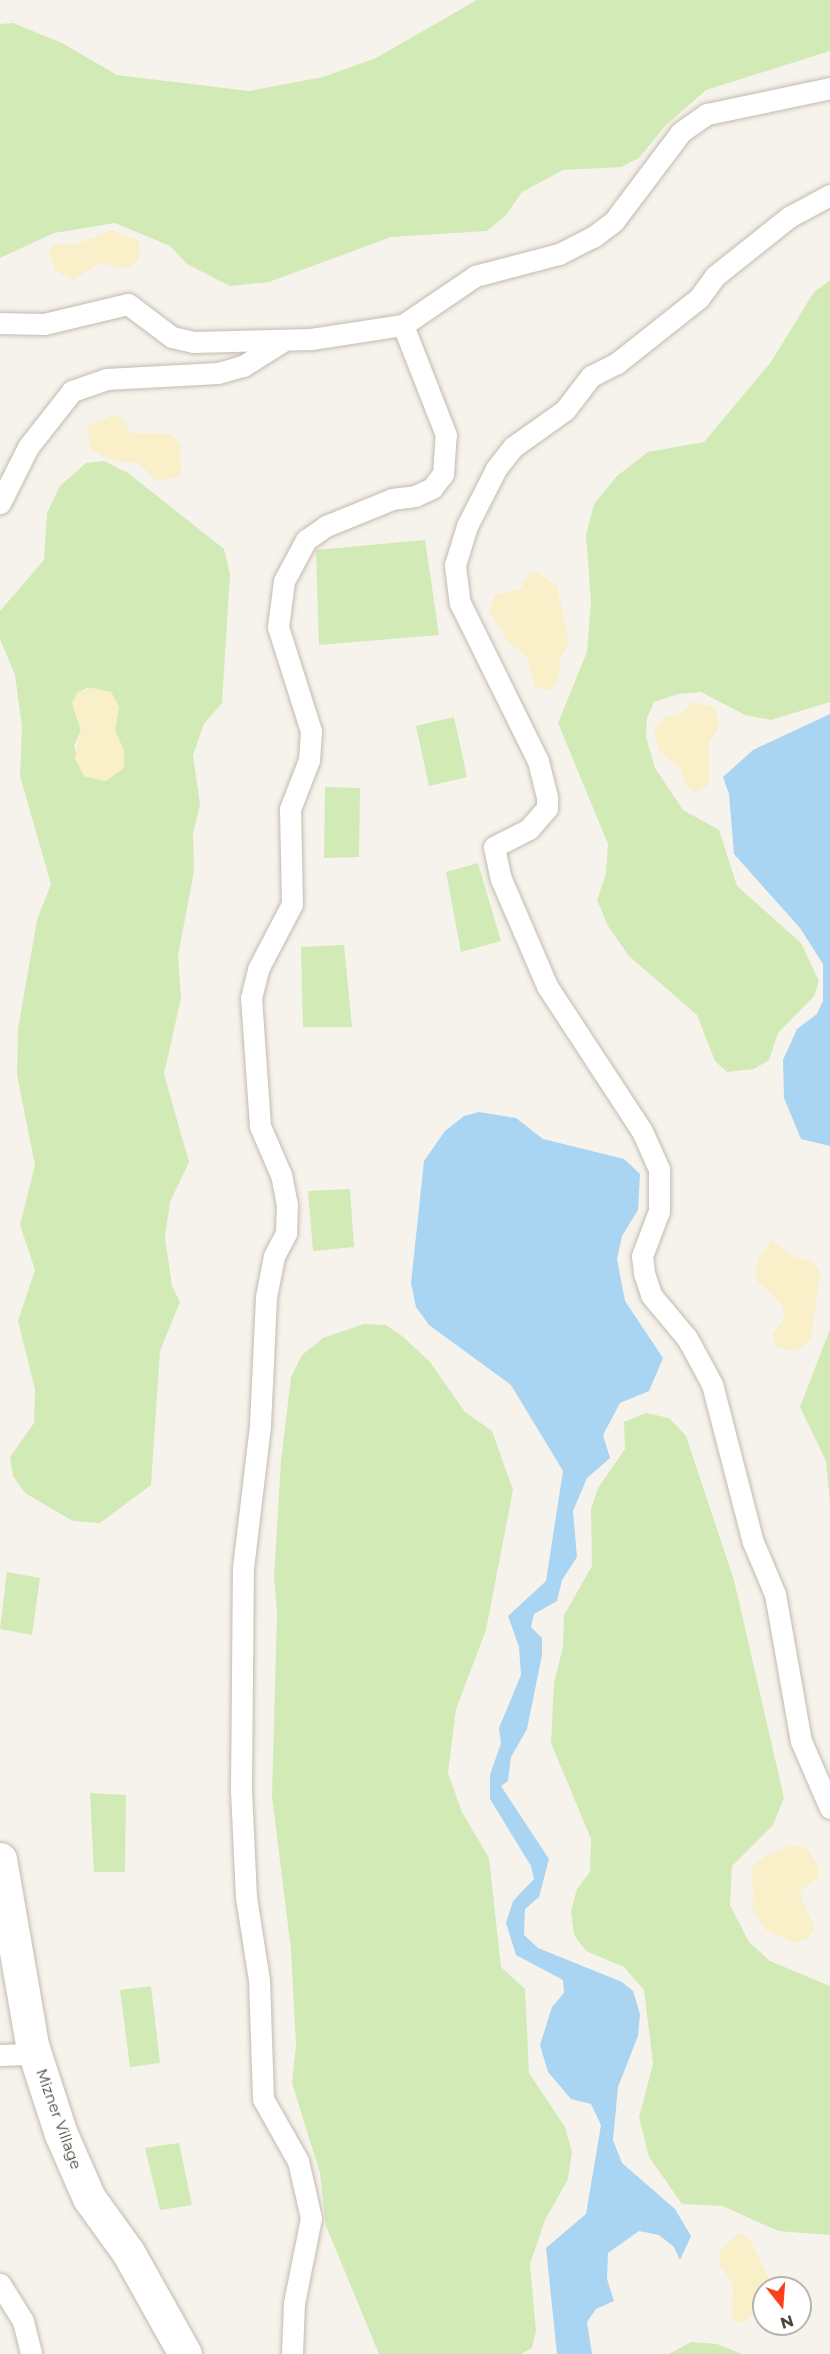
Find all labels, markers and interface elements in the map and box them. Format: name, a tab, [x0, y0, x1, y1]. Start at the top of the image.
street label: Mizner Village	[32, 2066, 86, 2172]
north arrow	[752, 2276, 812, 2336]
text: N	[778, 2311, 796, 2333]

